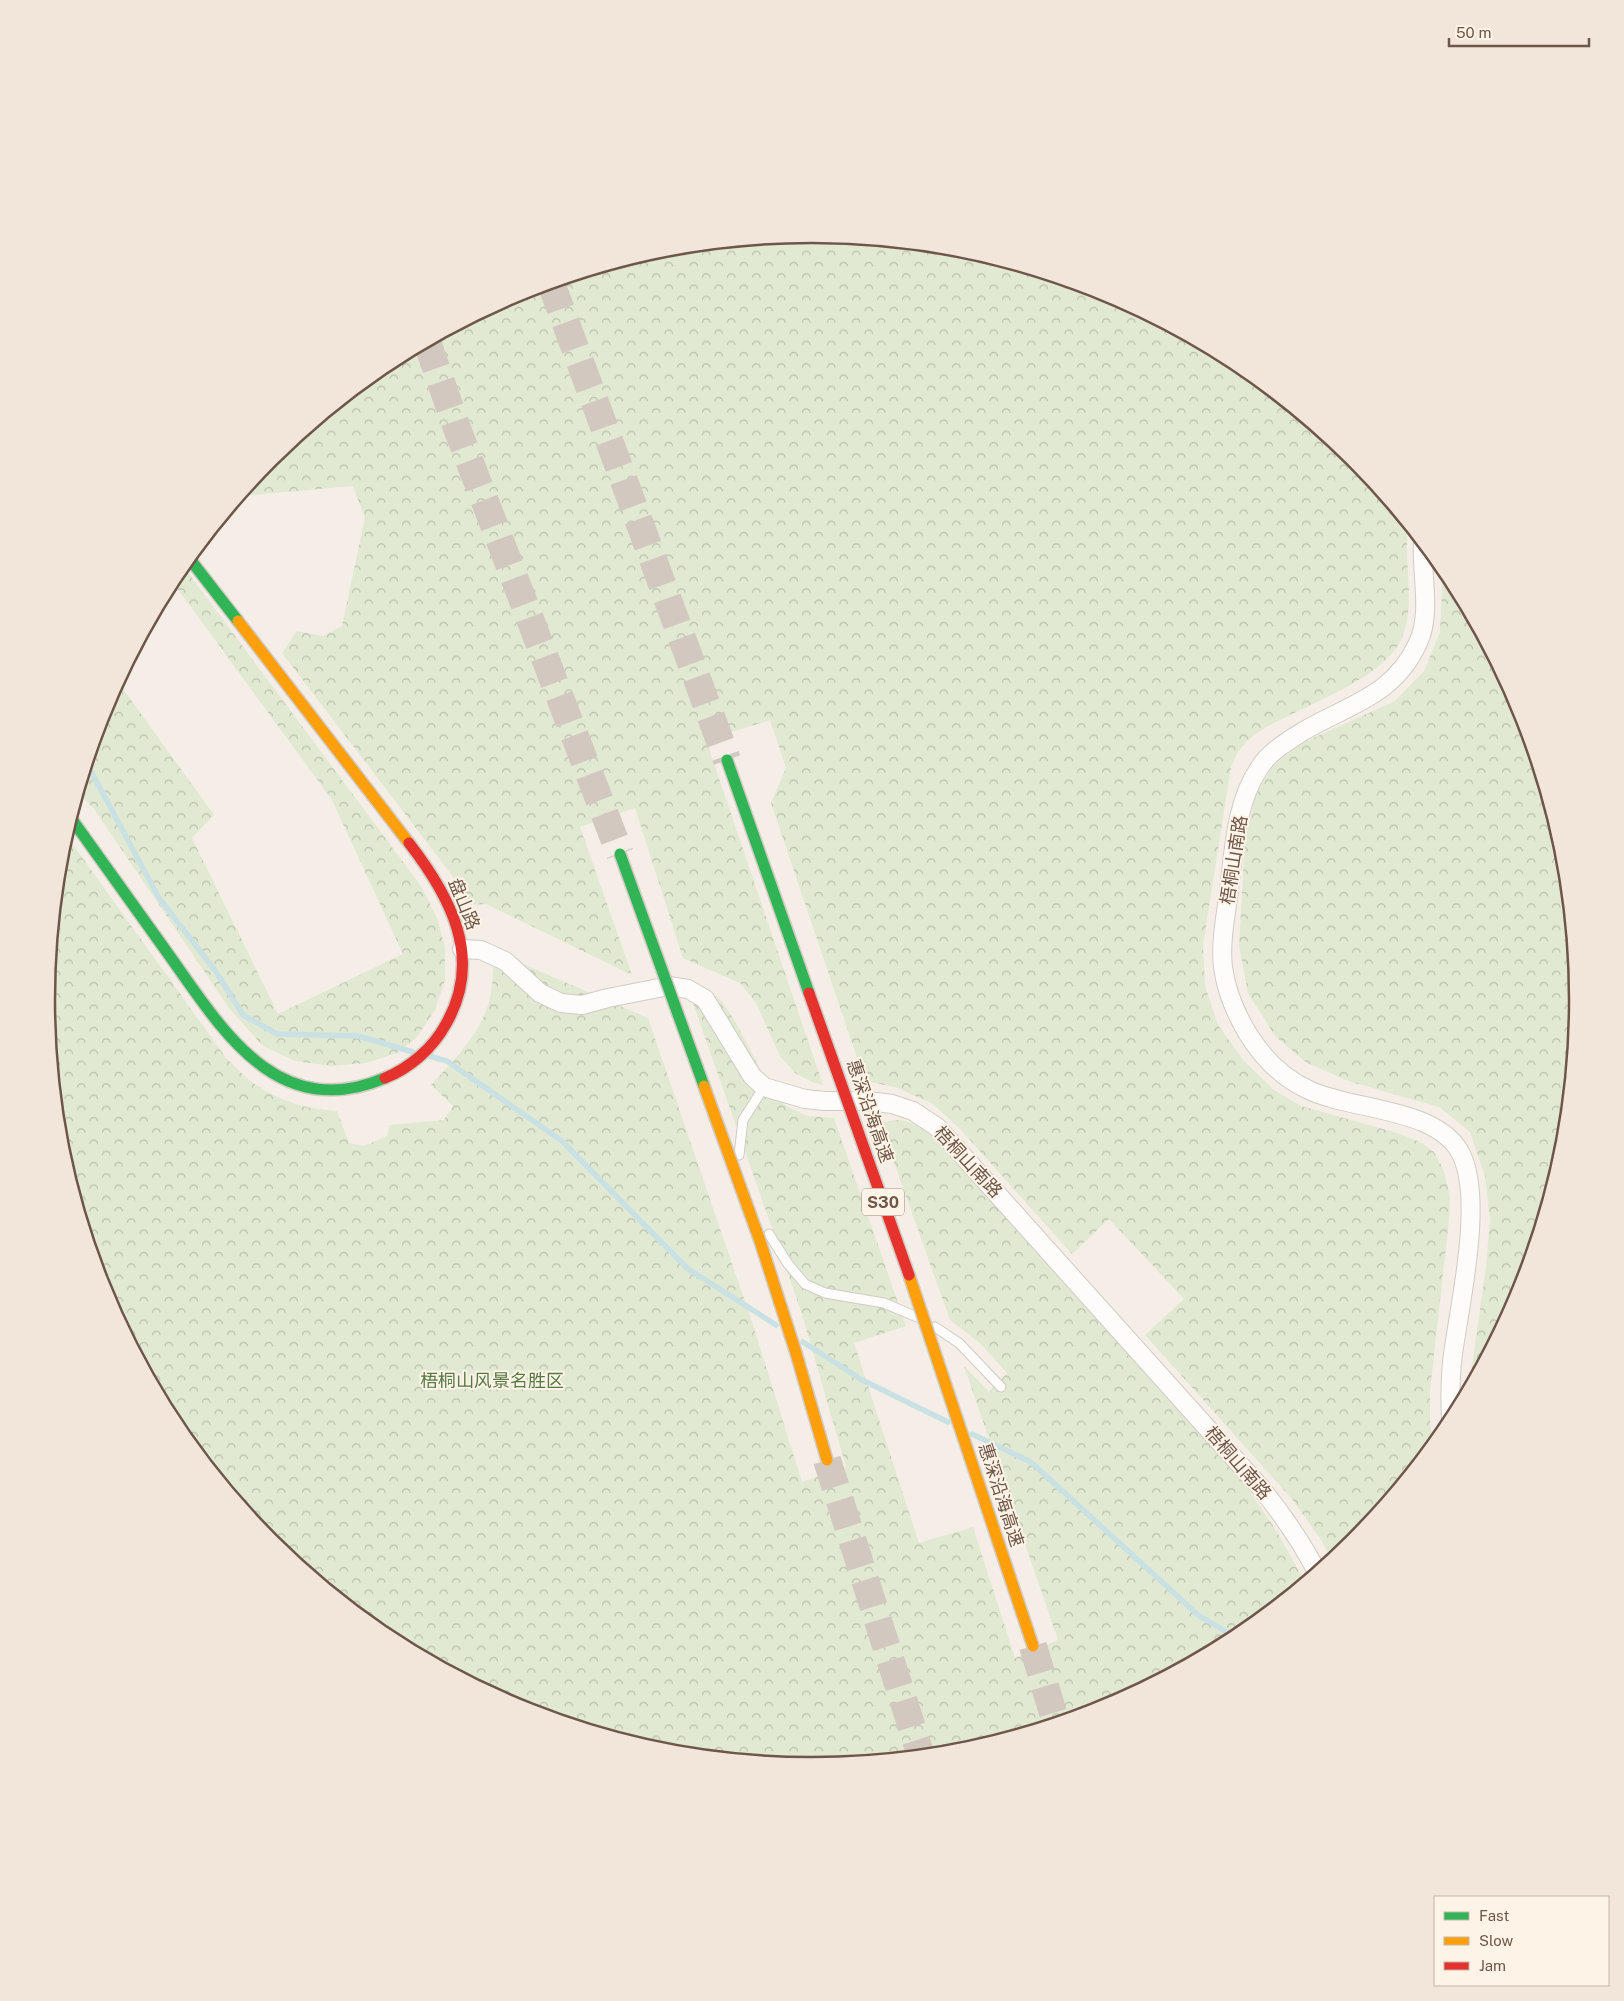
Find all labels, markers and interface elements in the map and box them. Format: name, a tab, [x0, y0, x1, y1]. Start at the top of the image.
scale bar	[1449, 15, 1589, 47]
text: 50 m	[1456, 24, 1491, 41]
street label: 梧桐山南路	[1216, 814, 1251, 906]
street label: 盘山路	[445, 875, 484, 933]
street label: 惠深沿海高速	[843, 1056, 898, 1165]
street label: 梧桐山南路	[930, 1122, 1007, 1202]
road number: S30	[862, 1188, 904, 1216]
park label: 梧桐山风景名胜区	[420, 1370, 564, 1391]
street label: 梧桐山南路	[1201, 1422, 1276, 1504]
street label: 惠深沿海高速	[975, 1440, 1028, 1549]
legend	[1434, 1896, 1609, 1986]
text: Fast	[1479, 1907, 1509, 1924]
text: Slow	[1479, 1932, 1514, 1949]
text: Jam	[1479, 1957, 1506, 1974]

